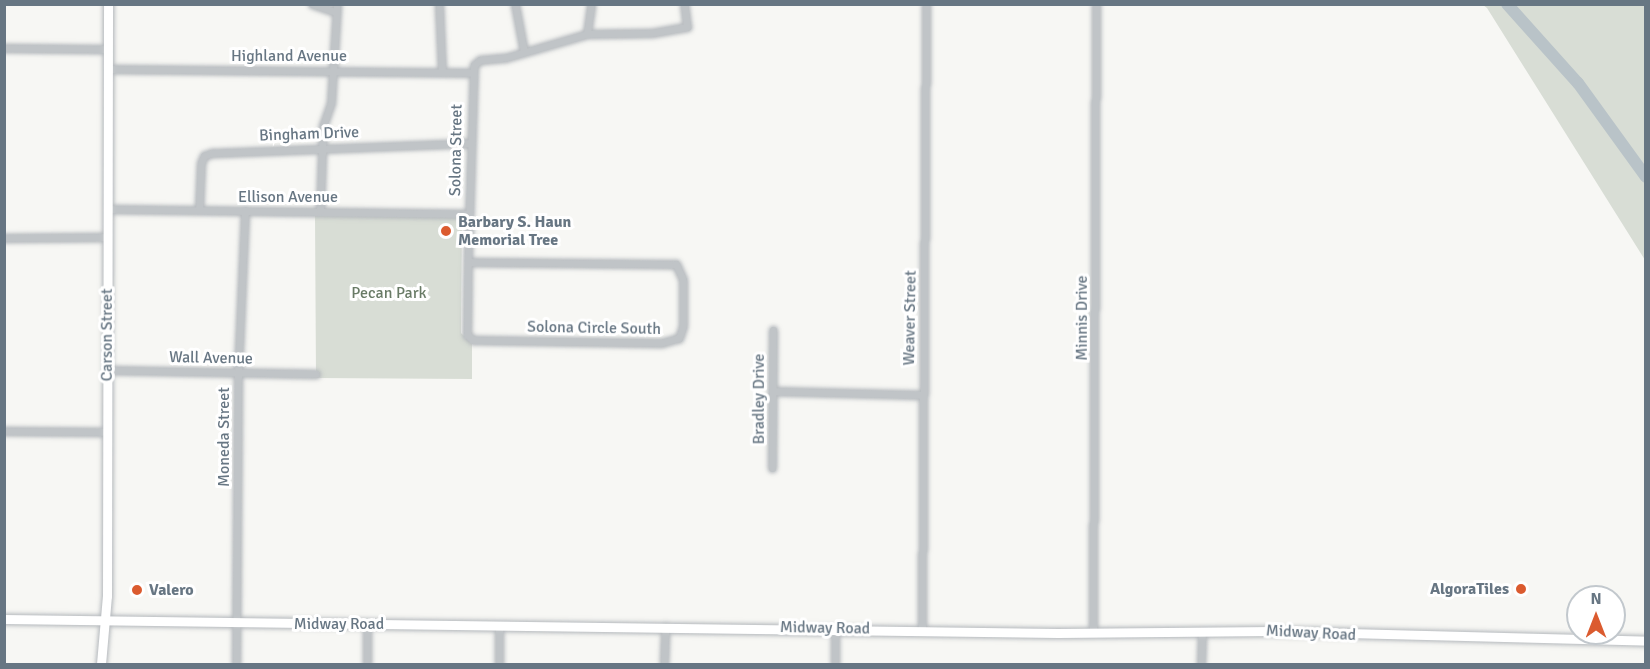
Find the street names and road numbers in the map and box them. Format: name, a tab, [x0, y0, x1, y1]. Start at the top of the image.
street label: Highland Avenue	[231, 46, 347, 66]
street label: Solona Street	[446, 104, 466, 196]
street label: Bingham Drive	[259, 123, 359, 145]
street label: Ellison Avenue	[238, 187, 338, 207]
street label: Weaver Street	[900, 270, 920, 366]
street label: Minnis Drive	[1072, 275, 1092, 361]
street label: Carson Street	[97, 289, 117, 381]
street label: Solona Circle South	[527, 317, 661, 339]
street label: Wall Avenue	[169, 348, 253, 368]
street label: Bradley Drive	[749, 354, 769, 444]
street label: Moneda Street	[214, 387, 234, 487]
street label: Midway Road	[294, 614, 384, 634]
street label: Midway Road	[780, 618, 870, 638]
street label: Midway Road	[1265, 621, 1357, 645]

